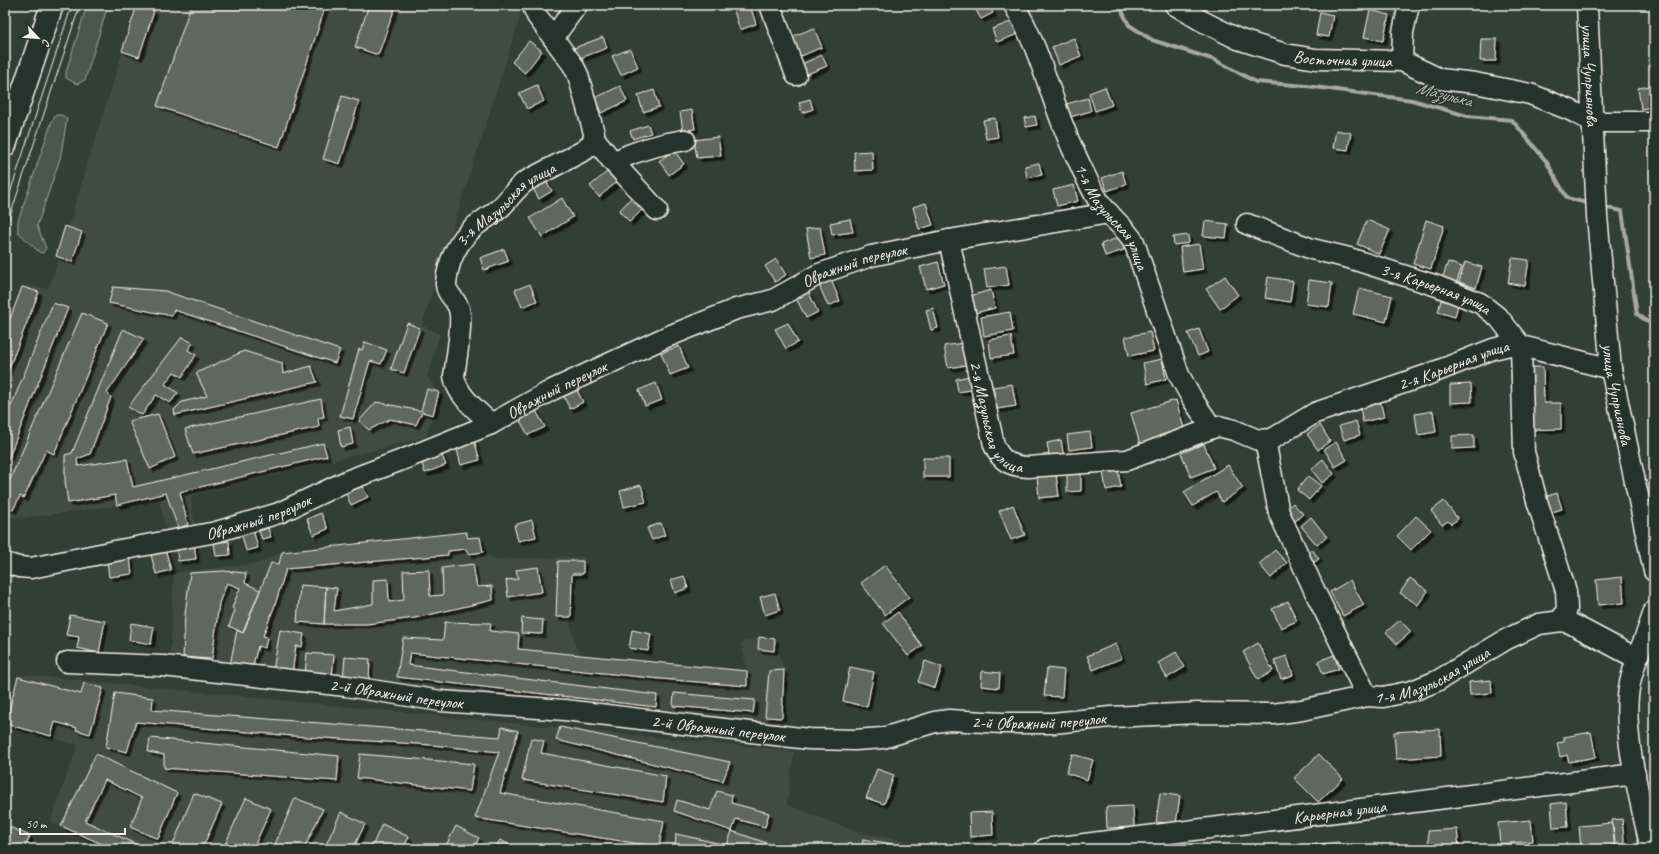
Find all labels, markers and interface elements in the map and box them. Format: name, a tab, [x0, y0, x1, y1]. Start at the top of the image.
north arrow	[18, 18, 58, 58]
street label: улица Чуприянова	[1577, 22, 1603, 128]
text: С	[39, 37, 54, 49]
street label: Восточная улица	[1292, 46, 1394, 72]
water label: Мазулька	[1414, 76, 1477, 113]
street label: 3-я Мазульская улица	[451, 157, 560, 251]
street label: 1-я Мазульская улица	[1070, 160, 1153, 274]
street label: Овражный переулок	[798, 239, 910, 293]
street label: 3-я Карьерная улица	[1378, 259, 1496, 320]
street label: 2-я Карьерная улица	[1395, 335, 1512, 395]
street label: улица Чуприянова	[1598, 342, 1637, 448]
street label: Овражный переулок	[503, 355, 612, 424]
street label: 2-я Мазульская улица	[965, 359, 1025, 478]
street label: Овражный переулок	[204, 489, 316, 545]
street label: 1-я Мазульская улица	[1374, 641, 1494, 708]
street label: 2-й Овражный переулок	[329, 674, 465, 714]
street label: 2-й Овражный переулок	[971, 707, 1108, 734]
street label: 2-й Овражный переулок	[650, 710, 788, 747]
street label: Карьерная улица	[1292, 796, 1389, 828]
scale bar	[20, 810, 125, 836]
text: 50 m	[26, 816, 48, 832]

